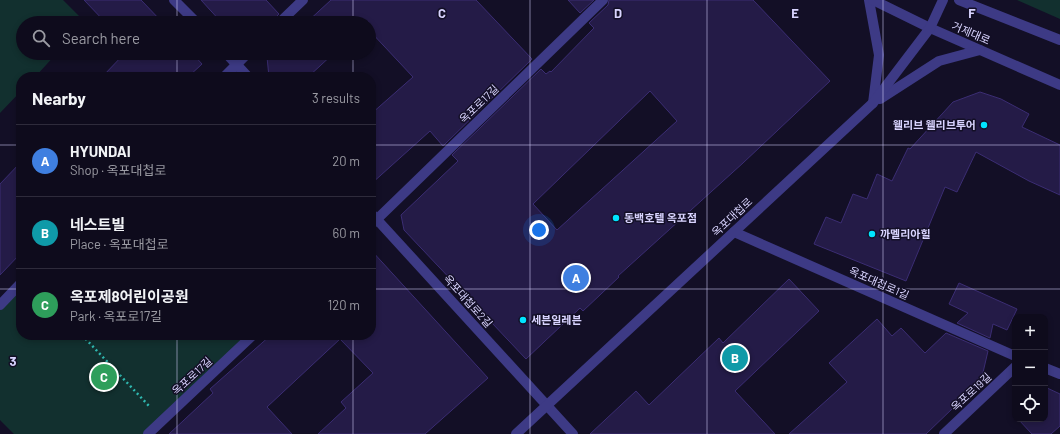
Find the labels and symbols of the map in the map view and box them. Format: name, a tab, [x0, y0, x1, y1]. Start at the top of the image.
text: C	[438, 5, 446, 21]
text: D	[614, 5, 622, 21]
text: E	[791, 5, 799, 21]
text: F	[968, 5, 976, 21]
street label: 거제대로	[950, 19, 992, 46]
street label: 옥포로17길	[456, 82, 501, 126]
place label: 웰리브 웰리브투어	[893, 118, 976, 131]
marker: 웰리브 웰리브투어	[979, 120, 989, 130]
street label: 옥포대첩로	[709, 195, 755, 239]
place label: 동백호텔 옥포점	[624, 211, 697, 224]
marker: 동백호텔 옥포점	[611, 213, 621, 223]
your location	[529, 220, 549, 240]
place label: 까멜리아힐	[880, 227, 931, 240]
marker: 까멜리아힐	[867, 229, 877, 239]
pin: A	[563, 263, 589, 293]
street label: 옥포대첩로1길	[847, 263, 911, 302]
street label: 옥포대첩로2길	[441, 272, 495, 330]
place label: 세븐일레븐	[531, 313, 582, 326]
marker: 세븐일레븐	[518, 315, 528, 325]
pin: B	[722, 343, 748, 373]
text: 3	[9, 353, 17, 369]
street label: 옥포로17길	[169, 354, 214, 397]
pin: C	[91, 362, 117, 392]
street label: 옥포로19길	[948, 370, 993, 413]

